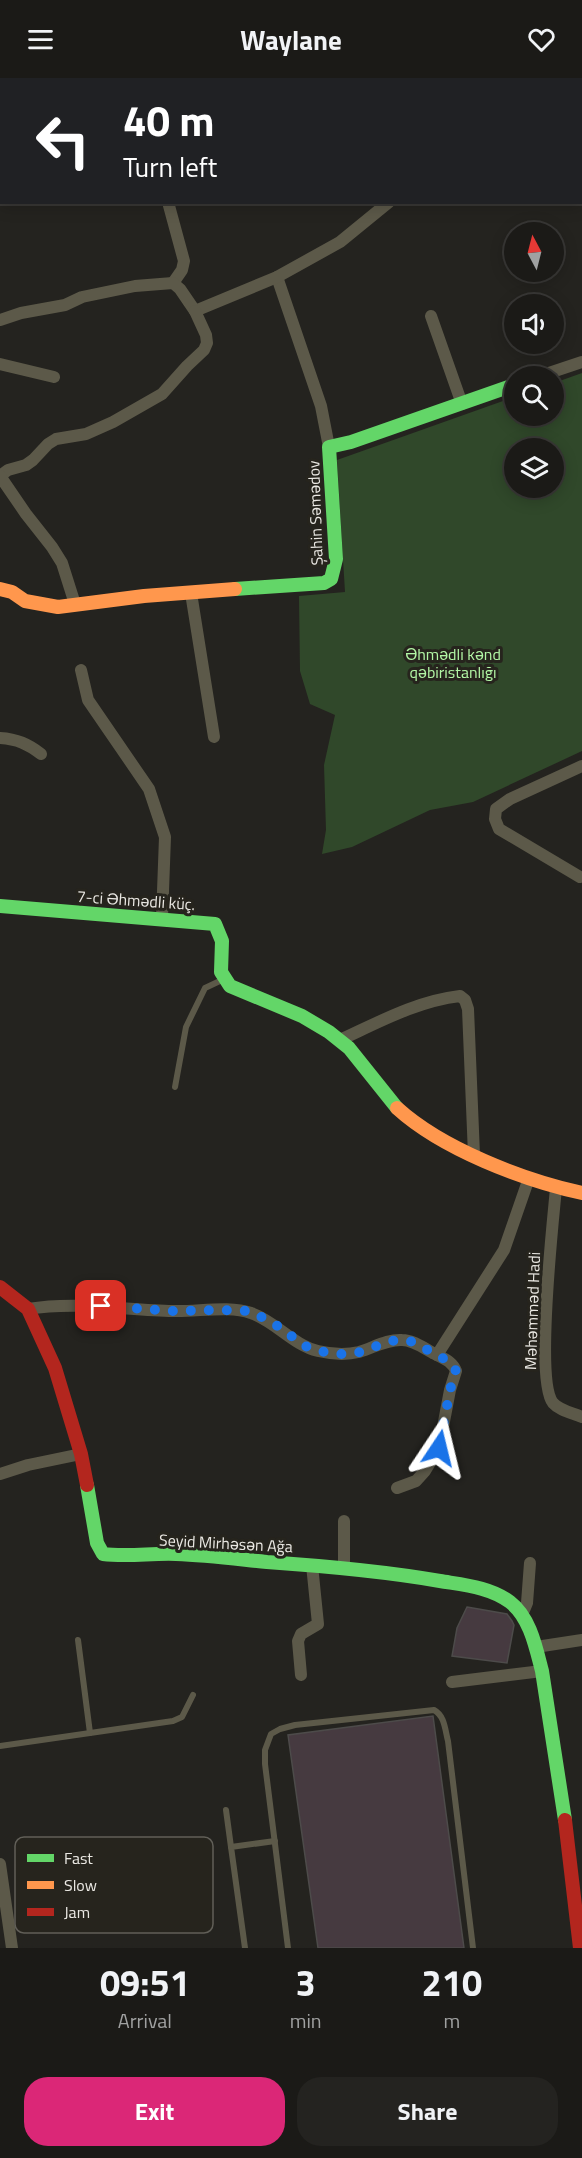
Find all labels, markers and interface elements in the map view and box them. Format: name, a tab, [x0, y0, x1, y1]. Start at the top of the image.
text: Waylane	[240, 19, 342, 60]
icon: menu	[24, 23, 57, 56]
icon: heart	[525, 23, 558, 56]
text: 40 m	[123, 88, 215, 152]
icon: left	[24, 102, 102, 180]
text: Turn left	[123, 146, 217, 187]
north arrow	[504, 222, 564, 282]
map controls	[504, 222, 564, 498]
button: sound	[504, 294, 564, 354]
button: search	[504, 366, 564, 426]
button: layers	[504, 438, 564, 498]
street label: Şahin Səmədov	[301, 460, 329, 566]
park label: Əhmədli kənd qəbiristanlığı	[405, 642, 501, 684]
street label: 7-ci Əhmədli küç.	[76, 884, 196, 916]
street label: Məhəmməd Hadi	[518, 1251, 546, 1371]
pin	[75, 1280, 126, 1331]
icon: arrive	[84, 1289, 117, 1322]
position arrow	[407, 1416, 471, 1480]
street label: Seyid Mirhəsən Ağa	[159, 1528, 293, 1558]
legend	[15, 1837, 213, 1933]
text: Fast	[64, 1846, 93, 1870]
text: Slow	[64, 1873, 97, 1897]
text: Jam	[64, 1900, 90, 1924]
text: 09:51	[100, 1955, 190, 2010]
text: 3	[296, 1955, 316, 2010]
text: 210	[422, 1955, 482, 2010]
text: Arrival	[118, 2005, 172, 2036]
text: min	[290, 2005, 322, 2036]
text: m	[443, 2005, 460, 2036]
button: Exit	[24, 2077, 285, 2146]
button: Share	[297, 2077, 558, 2146]

